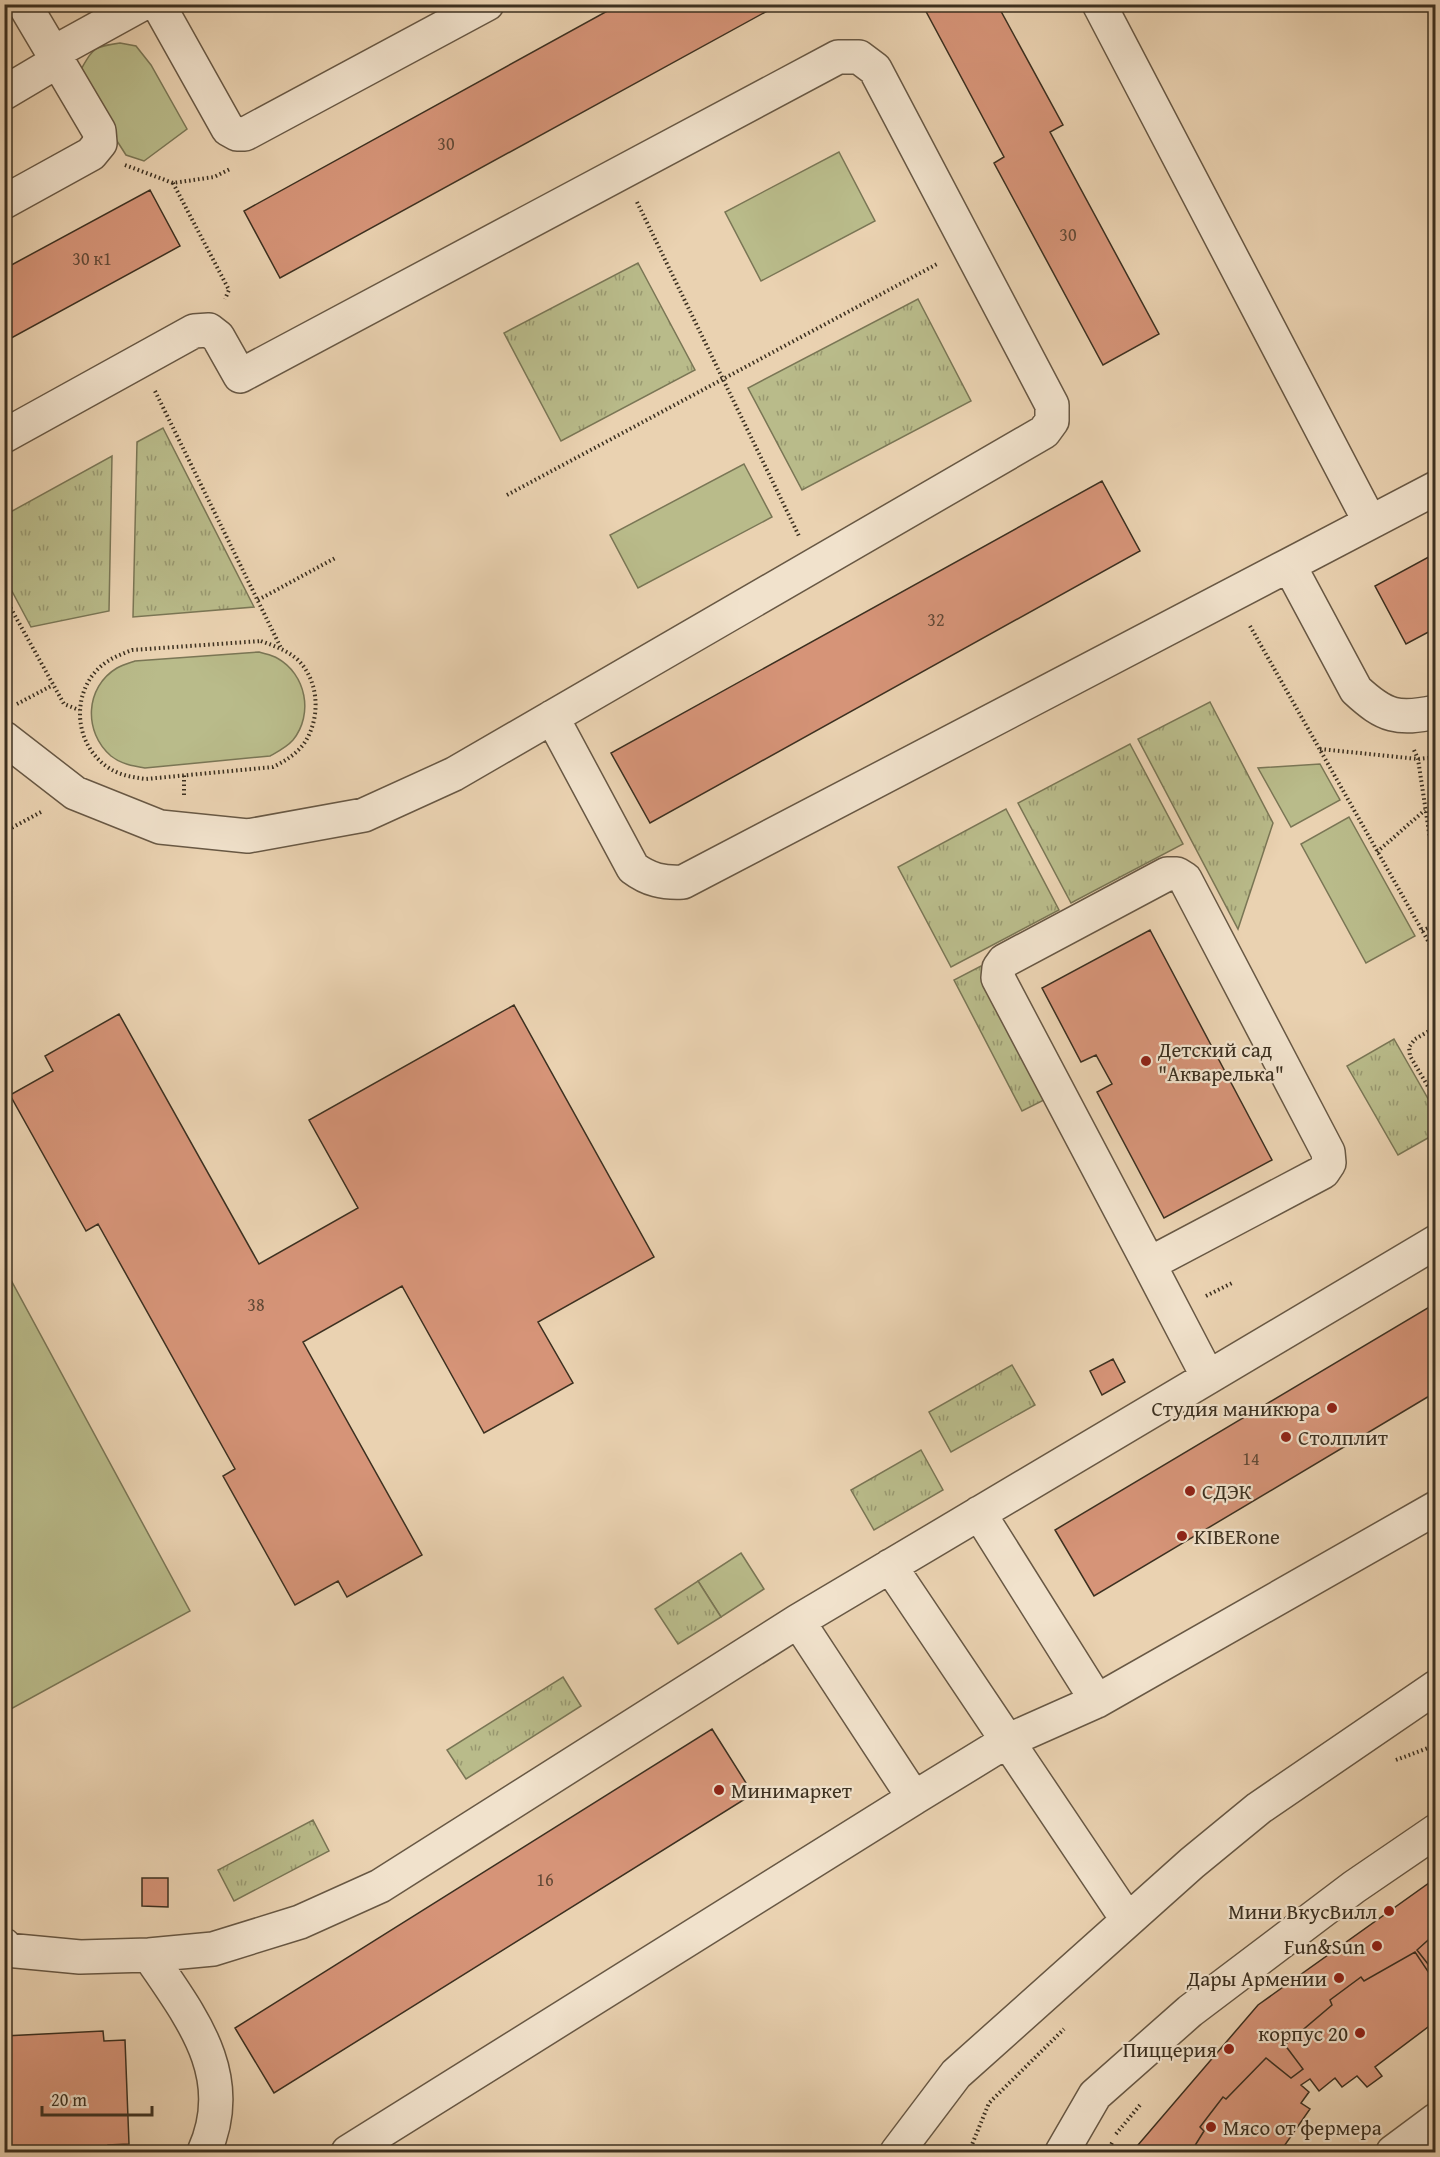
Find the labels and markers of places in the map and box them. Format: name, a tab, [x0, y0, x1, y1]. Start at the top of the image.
place label: Детский сад "Акварелька"	[1157, 1034, 1284, 1089]
marker: Детский сад "Акварелька"	[1139, 1054, 1153, 1068]
place label: Студия маникюра	[1151, 1393, 1320, 1424]
marker: Студия маникюра	[1325, 1401, 1339, 1415]
place label: Столплит	[1298, 1422, 1388, 1453]
marker: Столплит	[1279, 1430, 1293, 1444]
place label: СДЭК	[1202, 1476, 1252, 1507]
marker: СДЭК	[1183, 1484, 1197, 1498]
place label: KIBERone	[1194, 1521, 1280, 1552]
marker: KIBERone	[1175, 1529, 1189, 1543]
place label: Минимаркет	[731, 1775, 852, 1806]
marker: Минимаркет	[712, 1783, 726, 1797]
place label: Мини ВкусВилл	[1228, 1896, 1377, 1927]
marker: Мини ВкусВилл	[1382, 1904, 1396, 1918]
place label: Fun&Sun	[1284, 1931, 1365, 1962]
marker: Fun&Sun	[1370, 1939, 1384, 1953]
place label: Дары Армении	[1186, 1963, 1327, 1994]
marker: Дары Армении	[1332, 1971, 1346, 1985]
place label: корпус 20	[1258, 2018, 1348, 2049]
marker: корпус 20	[1353, 2026, 1367, 2040]
place label: Пиццерия	[1123, 2034, 1217, 2065]
marker: Пиццерия	[1222, 2042, 1236, 2056]
place label: Мясо от фермера	[1223, 2112, 1382, 2143]
marker: Мясо от фермера	[1204, 2120, 1218, 2134]

